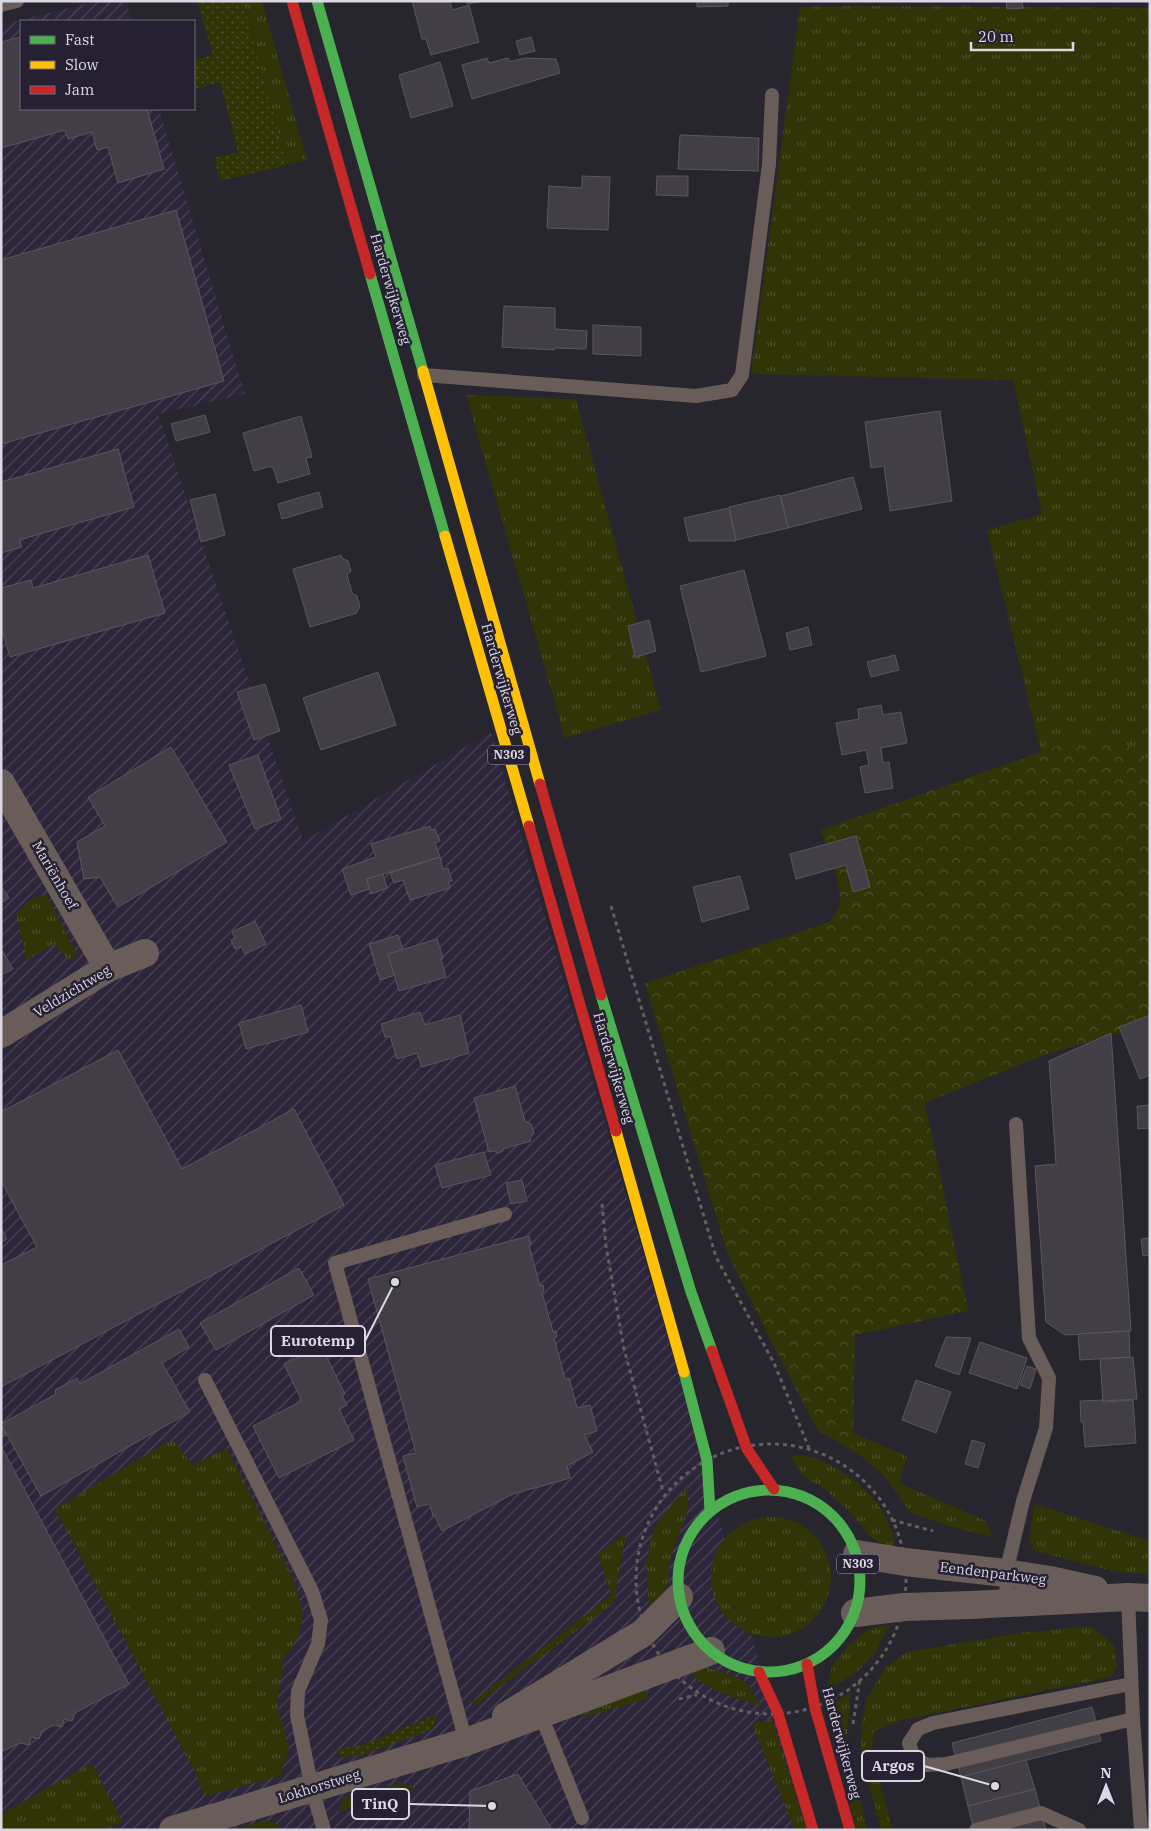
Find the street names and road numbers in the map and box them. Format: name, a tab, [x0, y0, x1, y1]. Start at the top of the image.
street label: Harderwijkerweg	[366, 231, 416, 347]
street label: Harderwijkerweg	[477, 621, 527, 737]
road number: N303	[488, 746, 530, 764]
street label: Mariënhoef	[28, 838, 82, 913]
street label: Veldzichtweg	[30, 961, 114, 1021]
street label: Harderwijkerweg	[589, 1010, 639, 1126]
road number: N303	[837, 1555, 879, 1574]
street label: Eendenparkweg	[939, 1558, 1048, 1588]
street label: Harderwijkerweg	[818, 1685, 866, 1801]
street label: Lokhorstweg	[276, 1765, 363, 1807]

